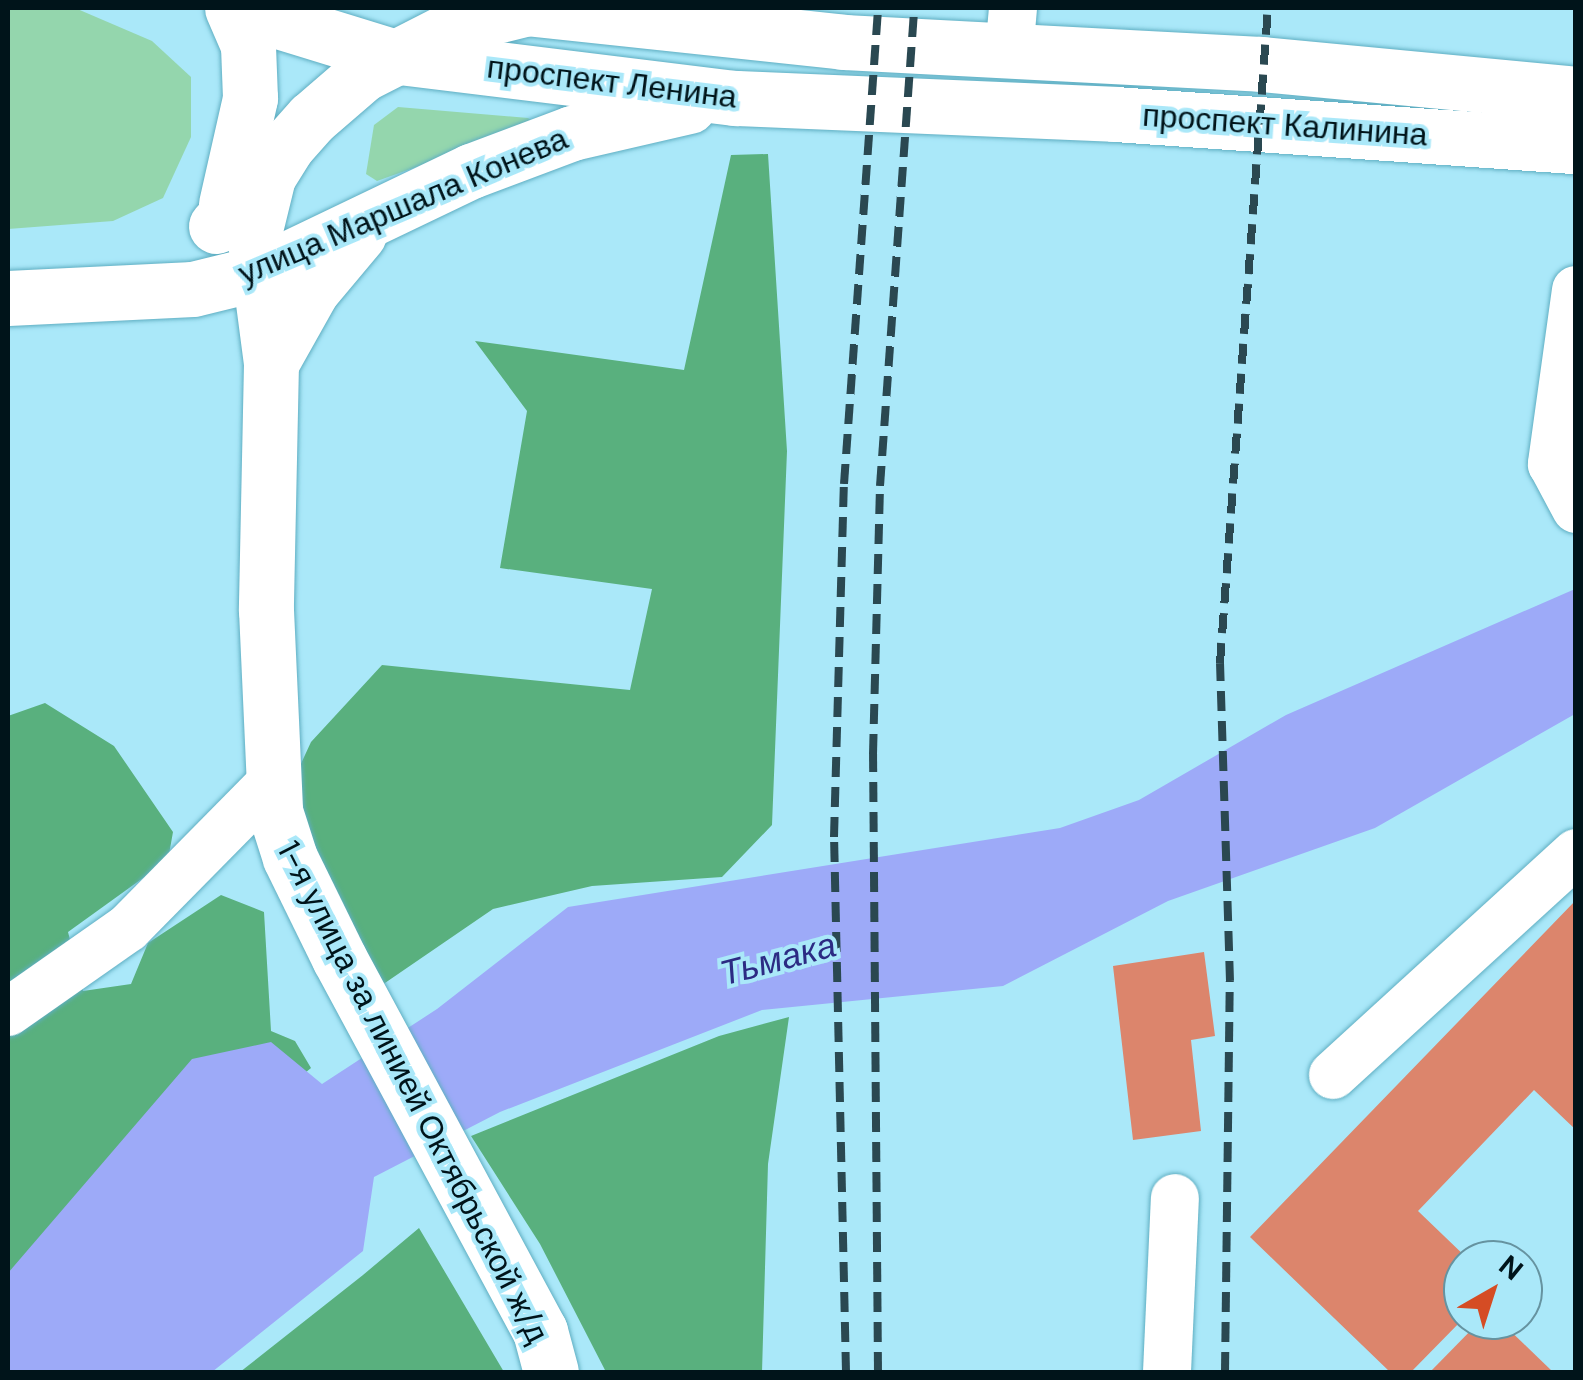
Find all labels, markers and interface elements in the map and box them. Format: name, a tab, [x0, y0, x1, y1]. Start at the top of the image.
street label: проспект Ленина	[485, 48, 739, 116]
street label: проспект Калинина	[1141, 96, 1429, 154]
street label: улица Маршала Конева	[233, 119, 573, 293]
street label: 1-я улица за линией Октябрьской ж/д	[269, 835, 557, 1349]
water label: Тьмака	[716, 923, 840, 995]
north arrow	[1443, 1240, 1543, 1340]
text: N	[1491, 1247, 1531, 1289]

